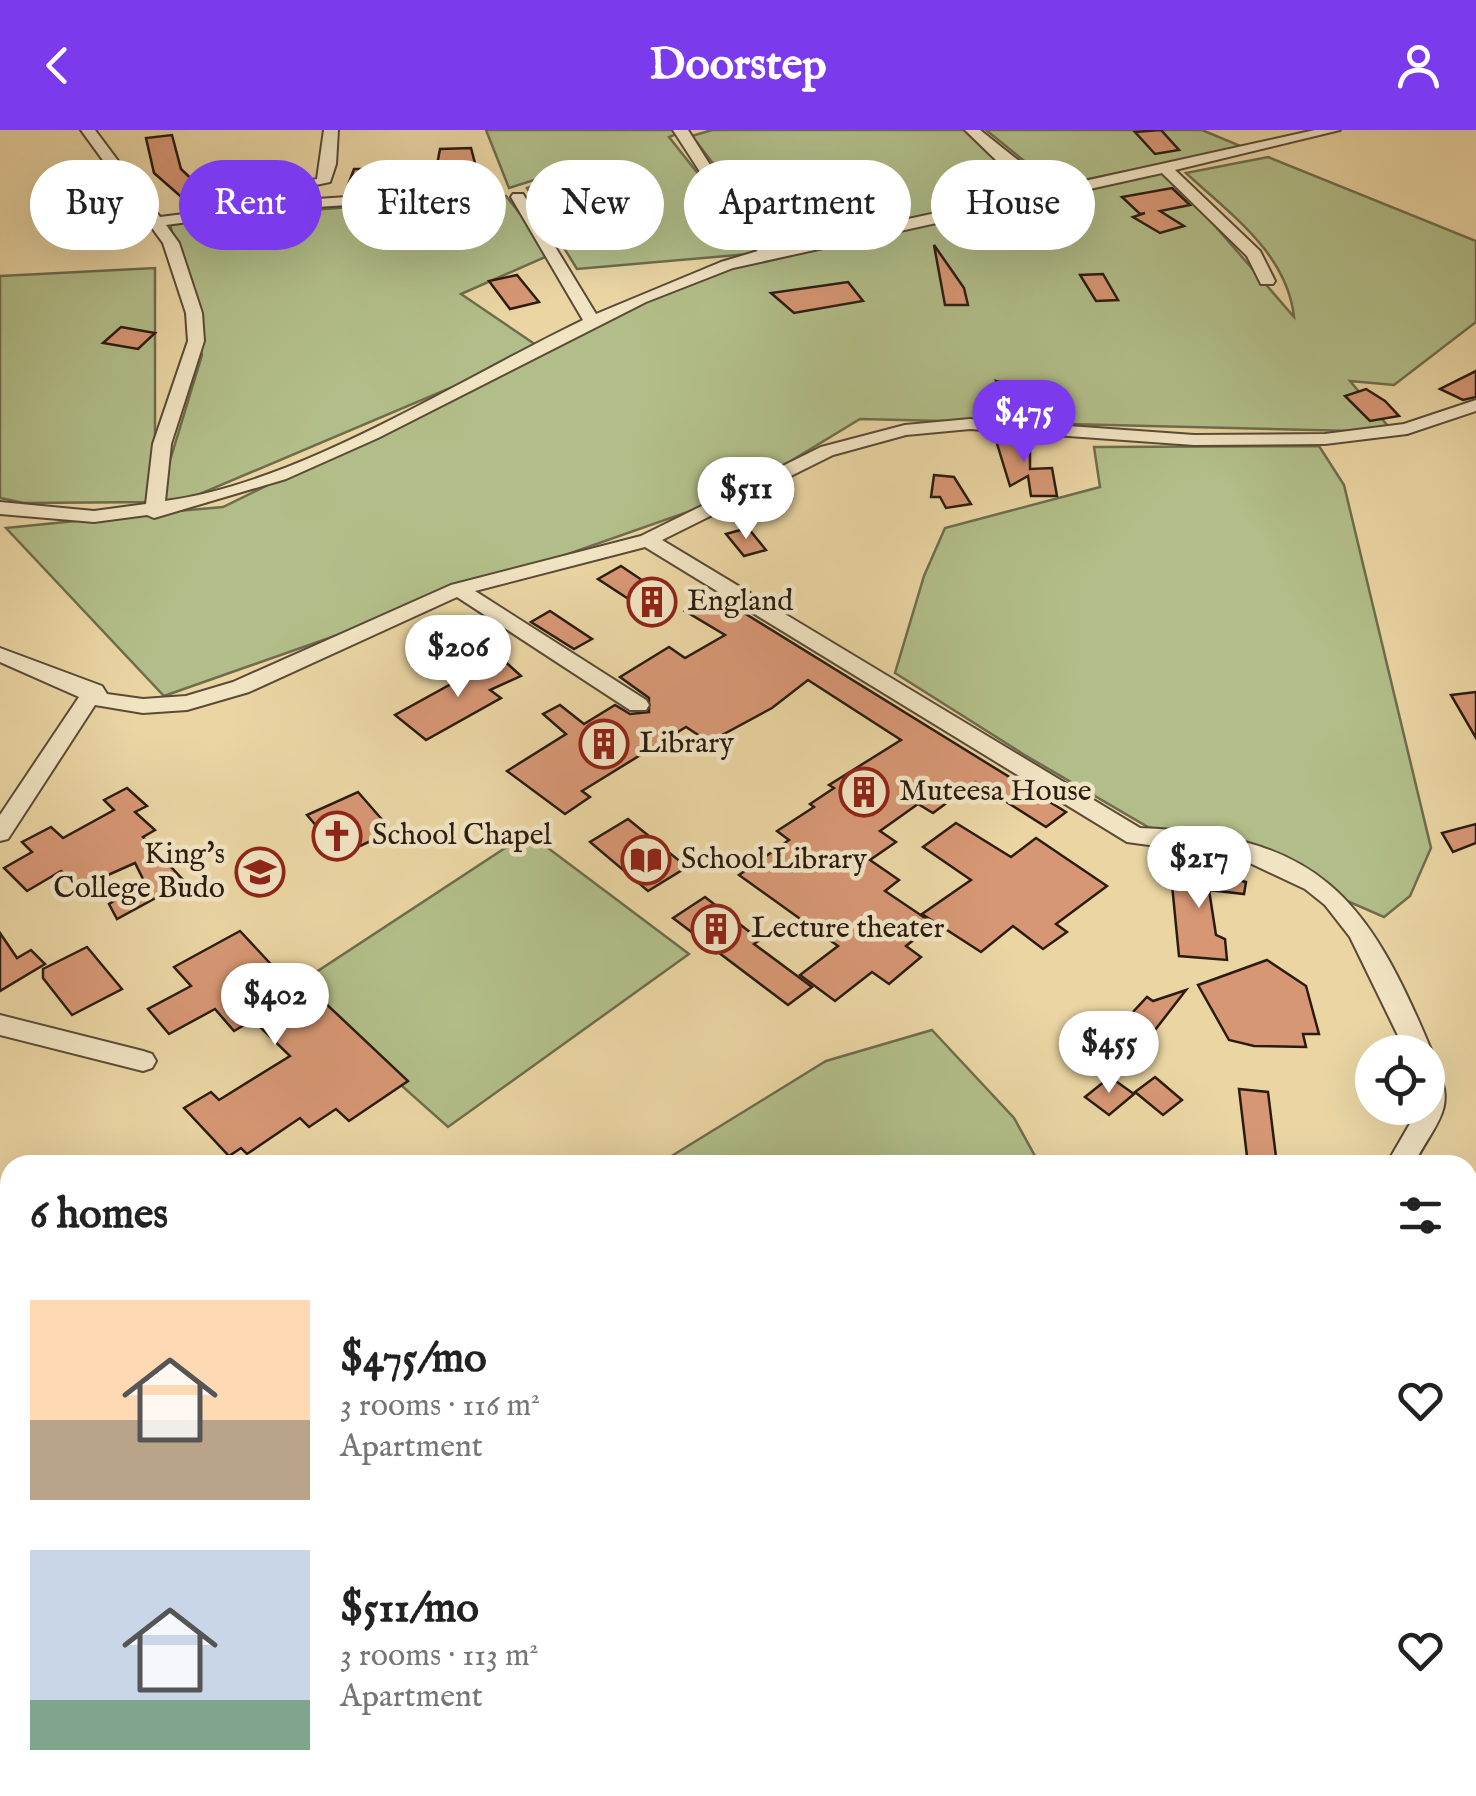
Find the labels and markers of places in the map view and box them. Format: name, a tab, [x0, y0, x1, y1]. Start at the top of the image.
pin: $475	[965, 380, 1083, 465]
pin: $511	[687, 457, 805, 542]
building icon: England	[626, 576, 678, 628]
place label: England	[687, 583, 794, 621]
pin: $206	[399, 615, 517, 700]
building icon: Library	[578, 718, 630, 770]
place label: Library	[639, 725, 734, 763]
building icon: Muteesa House	[838, 766, 890, 818]
place label: Muteesa House	[899, 773, 1092, 811]
church icon: School Chapel	[311, 810, 363, 862]
place label: School Chapel	[372, 817, 553, 855]
pin: $217	[1140, 826, 1258, 911]
library icon: School Library	[620, 834, 672, 886]
place label: King's College Budo	[53, 836, 225, 908]
place label: School Library	[681, 841, 867, 879]
school or university icon: King's College Budo	[234, 846, 286, 898]
building icon: Lecture theater	[690, 903, 742, 955]
place label: Lecture theater	[751, 910, 944, 948]
pin: $402	[216, 963, 334, 1048]
pin: $455	[1050, 1011, 1168, 1096]

